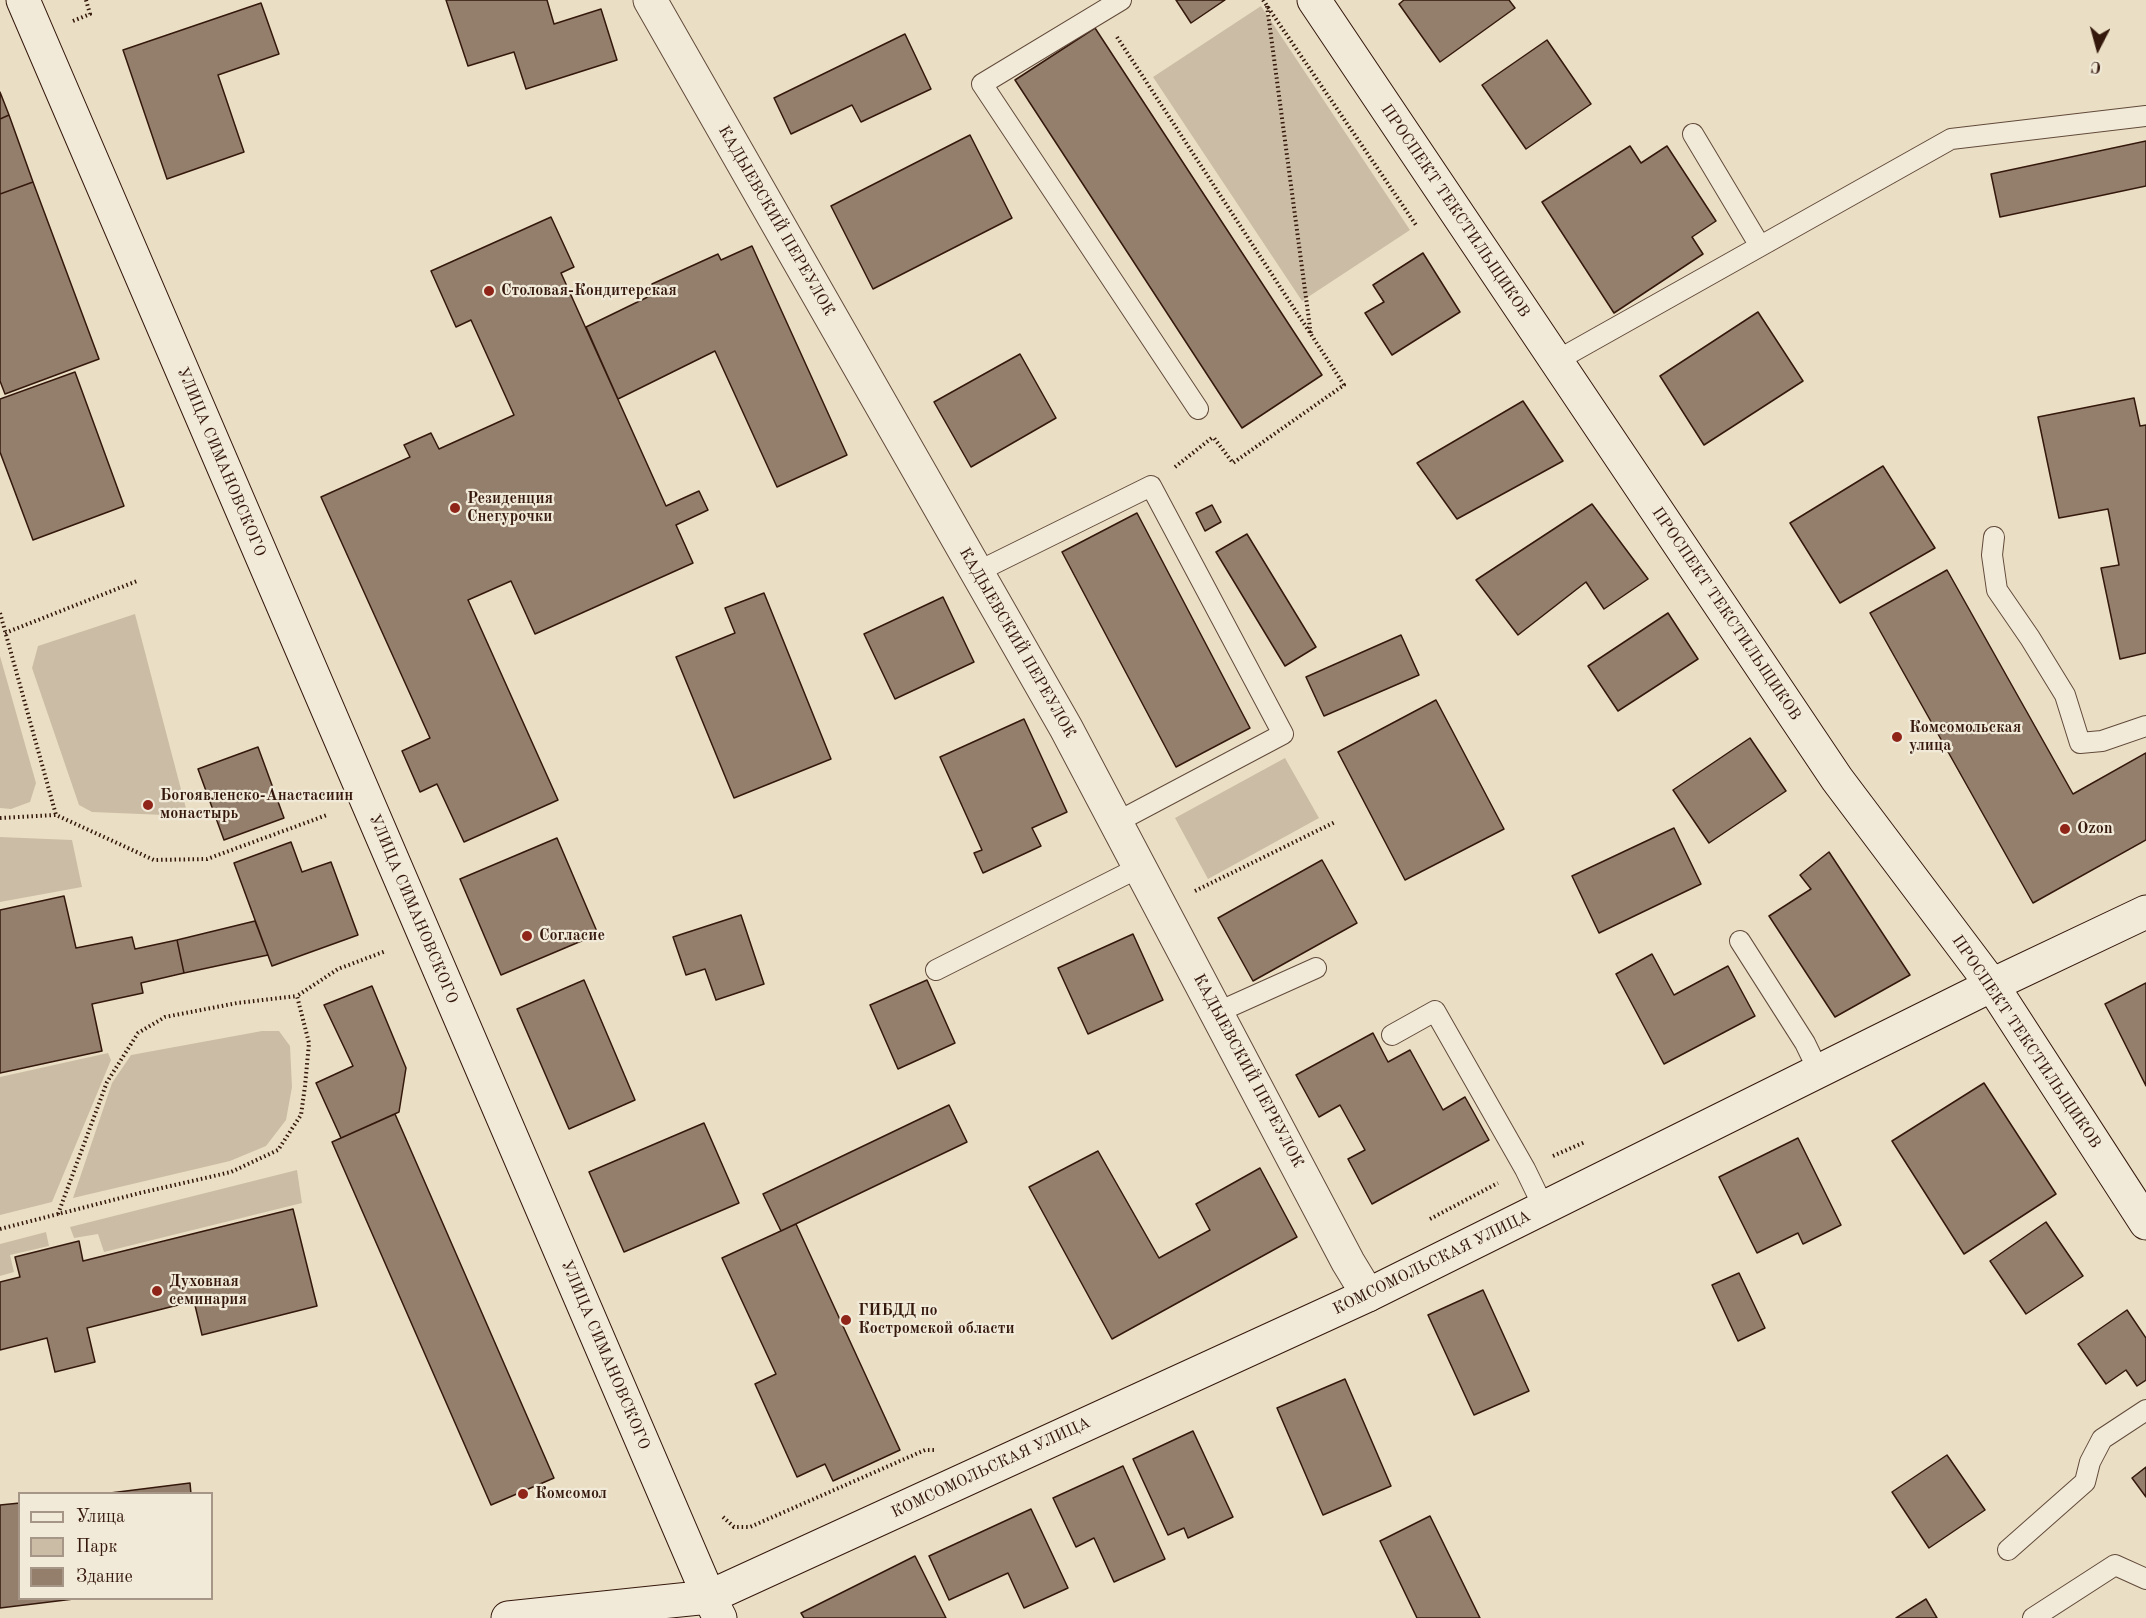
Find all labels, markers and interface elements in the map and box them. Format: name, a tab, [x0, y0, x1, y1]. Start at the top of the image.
north arrow	[2068, 18, 2128, 78]
text: С	[2090, 57, 2102, 74]
street label: ПРОСПЕКТ ТЕКСТИЛЬЩИКОВ	[1376, 101, 1534, 321]
street label: КАДЫЕВСКИЙ ПЕРЕУЛОК	[714, 122, 838, 320]
place label: Столовая-Кондитерская	[501, 281, 677, 301]
marker: Столовая-Кондитерская	[482, 284, 496, 298]
street label: УЛИЦА СИМАНОВСКОГО	[172, 364, 270, 560]
place label: Резиденция Снегурочки	[467, 489, 553, 527]
marker: Резиденция Снегурочки	[448, 501, 462, 515]
street label: ПРОСПЕКТ ТЕКСТИЛЬЩИКОВ	[1647, 504, 1805, 724]
street label: КАДЫЕВСКИЙ ПЕРЕУЛОК	[955, 544, 1079, 742]
place label: Комсомольская улица	[1909, 718, 2021, 756]
marker: Комсомольская улица	[1890, 730, 1904, 744]
place label: Богоявленско-Анастасиин монастырь	[160, 786, 353, 824]
marker: Богоявленско-Анастасиин монастырь	[141, 798, 155, 812]
street label: УЛИЦА СИМАНОВСКОГО	[364, 811, 462, 1007]
place label: Ozon	[2077, 819, 2113, 839]
marker: Ozon	[2058, 822, 2072, 836]
place label: Согласие	[539, 926, 605, 946]
marker: Согласие	[520, 929, 534, 943]
street label: ПРОСПЕКТ ТЕКСТИЛЬЩИКОВ	[1947, 932, 2105, 1152]
street label: КАДЫЕВСКИЙ ПЕРЕУЛОК	[1189, 971, 1307, 1171]
street label: КОМСОМОЛЬСКАЯ УЛИЦА	[1330, 1207, 1534, 1319]
street label: УЛИЦА СИМАНОВСКОГО	[556, 1257, 654, 1453]
place label: Духовная семинария	[169, 1272, 247, 1310]
marker: Духовная семинария	[150, 1284, 164, 1298]
place label: ГИБДД по Костромской области	[858, 1301, 1015, 1339]
marker: ГИБДД по Костромской области	[839, 1313, 853, 1327]
street label: КОМСОМОЛЬСКАЯ УЛИЦА	[888, 1413, 1094, 1523]
place label: Комсомол	[535, 1484, 607, 1504]
marker: Комсомол	[516, 1487, 530, 1501]
legend	[18, 1492, 213, 1600]
text: Улица	[76, 1508, 125, 1526]
text: Парк	[76, 1538, 117, 1556]
text: Здание	[76, 1568, 133, 1586]

